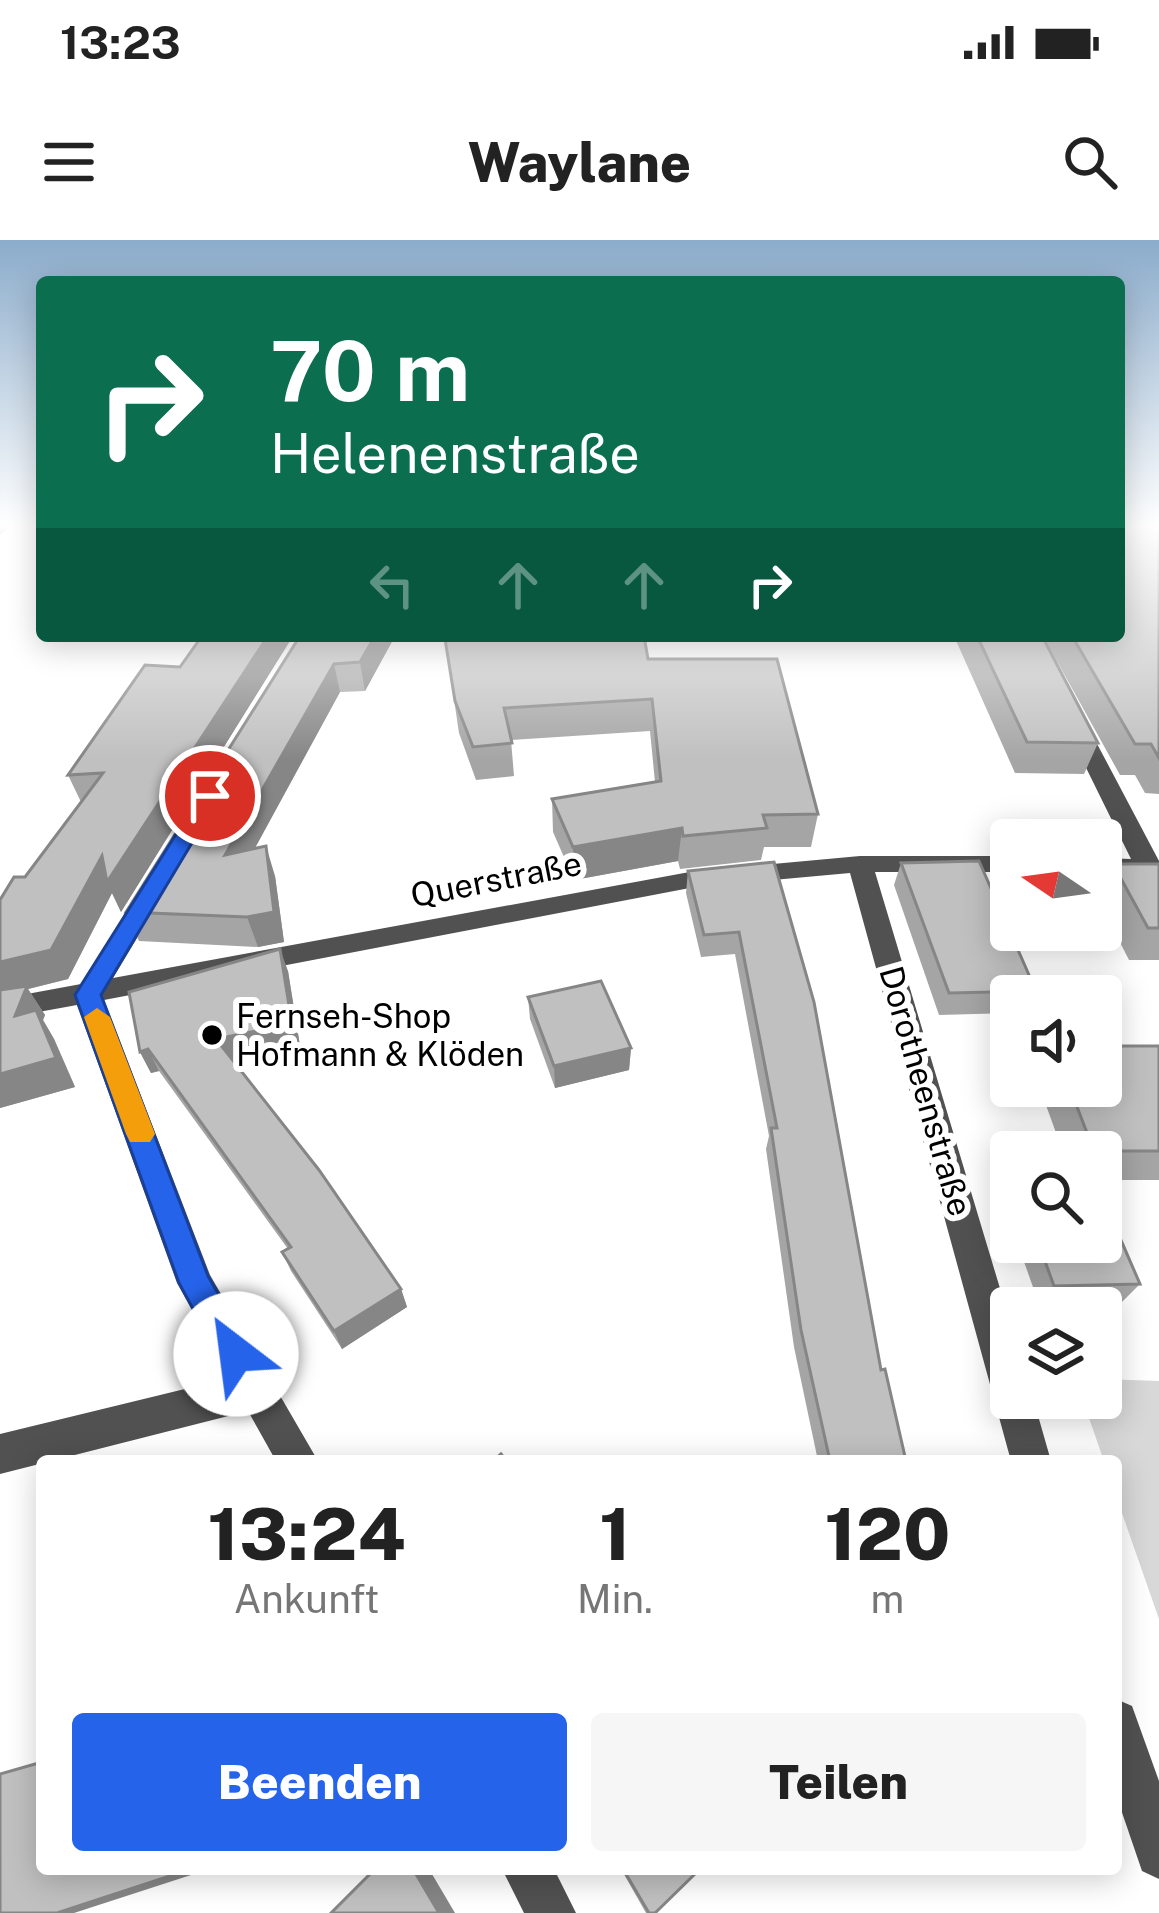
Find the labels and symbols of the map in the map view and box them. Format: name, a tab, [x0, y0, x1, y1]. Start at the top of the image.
pin	[159, 745, 261, 847]
north arrow	[990, 819, 1122, 951]
street label: Querstraße	[407, 844, 585, 914]
street label: Dorotheenstraße	[872, 962, 980, 1220]
place label: Fernseh-Shop Hofmann & Klöden	[236, 997, 524, 1073]
marker: Fernseh-Shop Hofmann & Klöden	[199, 1022, 225, 1048]
position arrow	[173, 1291, 299, 1417]

